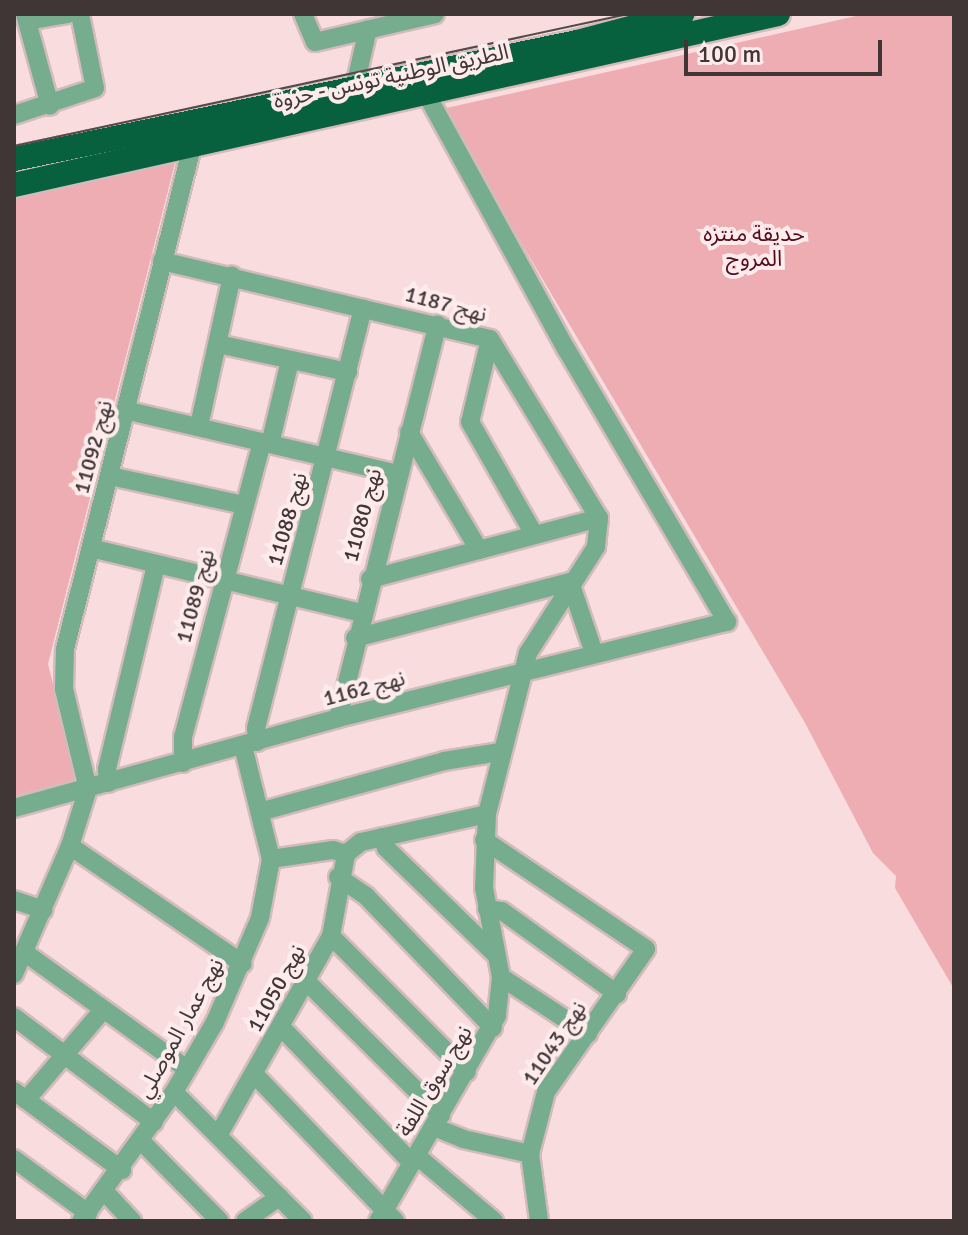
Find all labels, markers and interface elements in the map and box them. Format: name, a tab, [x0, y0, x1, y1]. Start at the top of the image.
scale bar	[688, 24, 886, 74]
street label: الطريق الوطنية تونس - حزوة	[271, 38, 511, 114]
text: 100 m	[698, 39, 761, 69]
park label: حديقة منتزه المروج	[703, 220, 805, 272]
street label: نهج 1187	[402, 280, 490, 328]
street label: نهج 11092	[68, 397, 118, 497]
street label: نهج 11080	[337, 465, 387, 565]
street label: نهج 11088	[261, 469, 313, 569]
street label: نهج 11089	[170, 546, 220, 646]
street label: نهج 1162	[320, 664, 408, 712]
street label: نهج 11050	[241, 940, 311, 1036]
street label: نهج عمار الموصلي	[131, 953, 229, 1103]
street label: نهج 11043	[516, 996, 592, 1090]
street label: نهج سوق اللفة	[391, 1021, 477, 1141]

